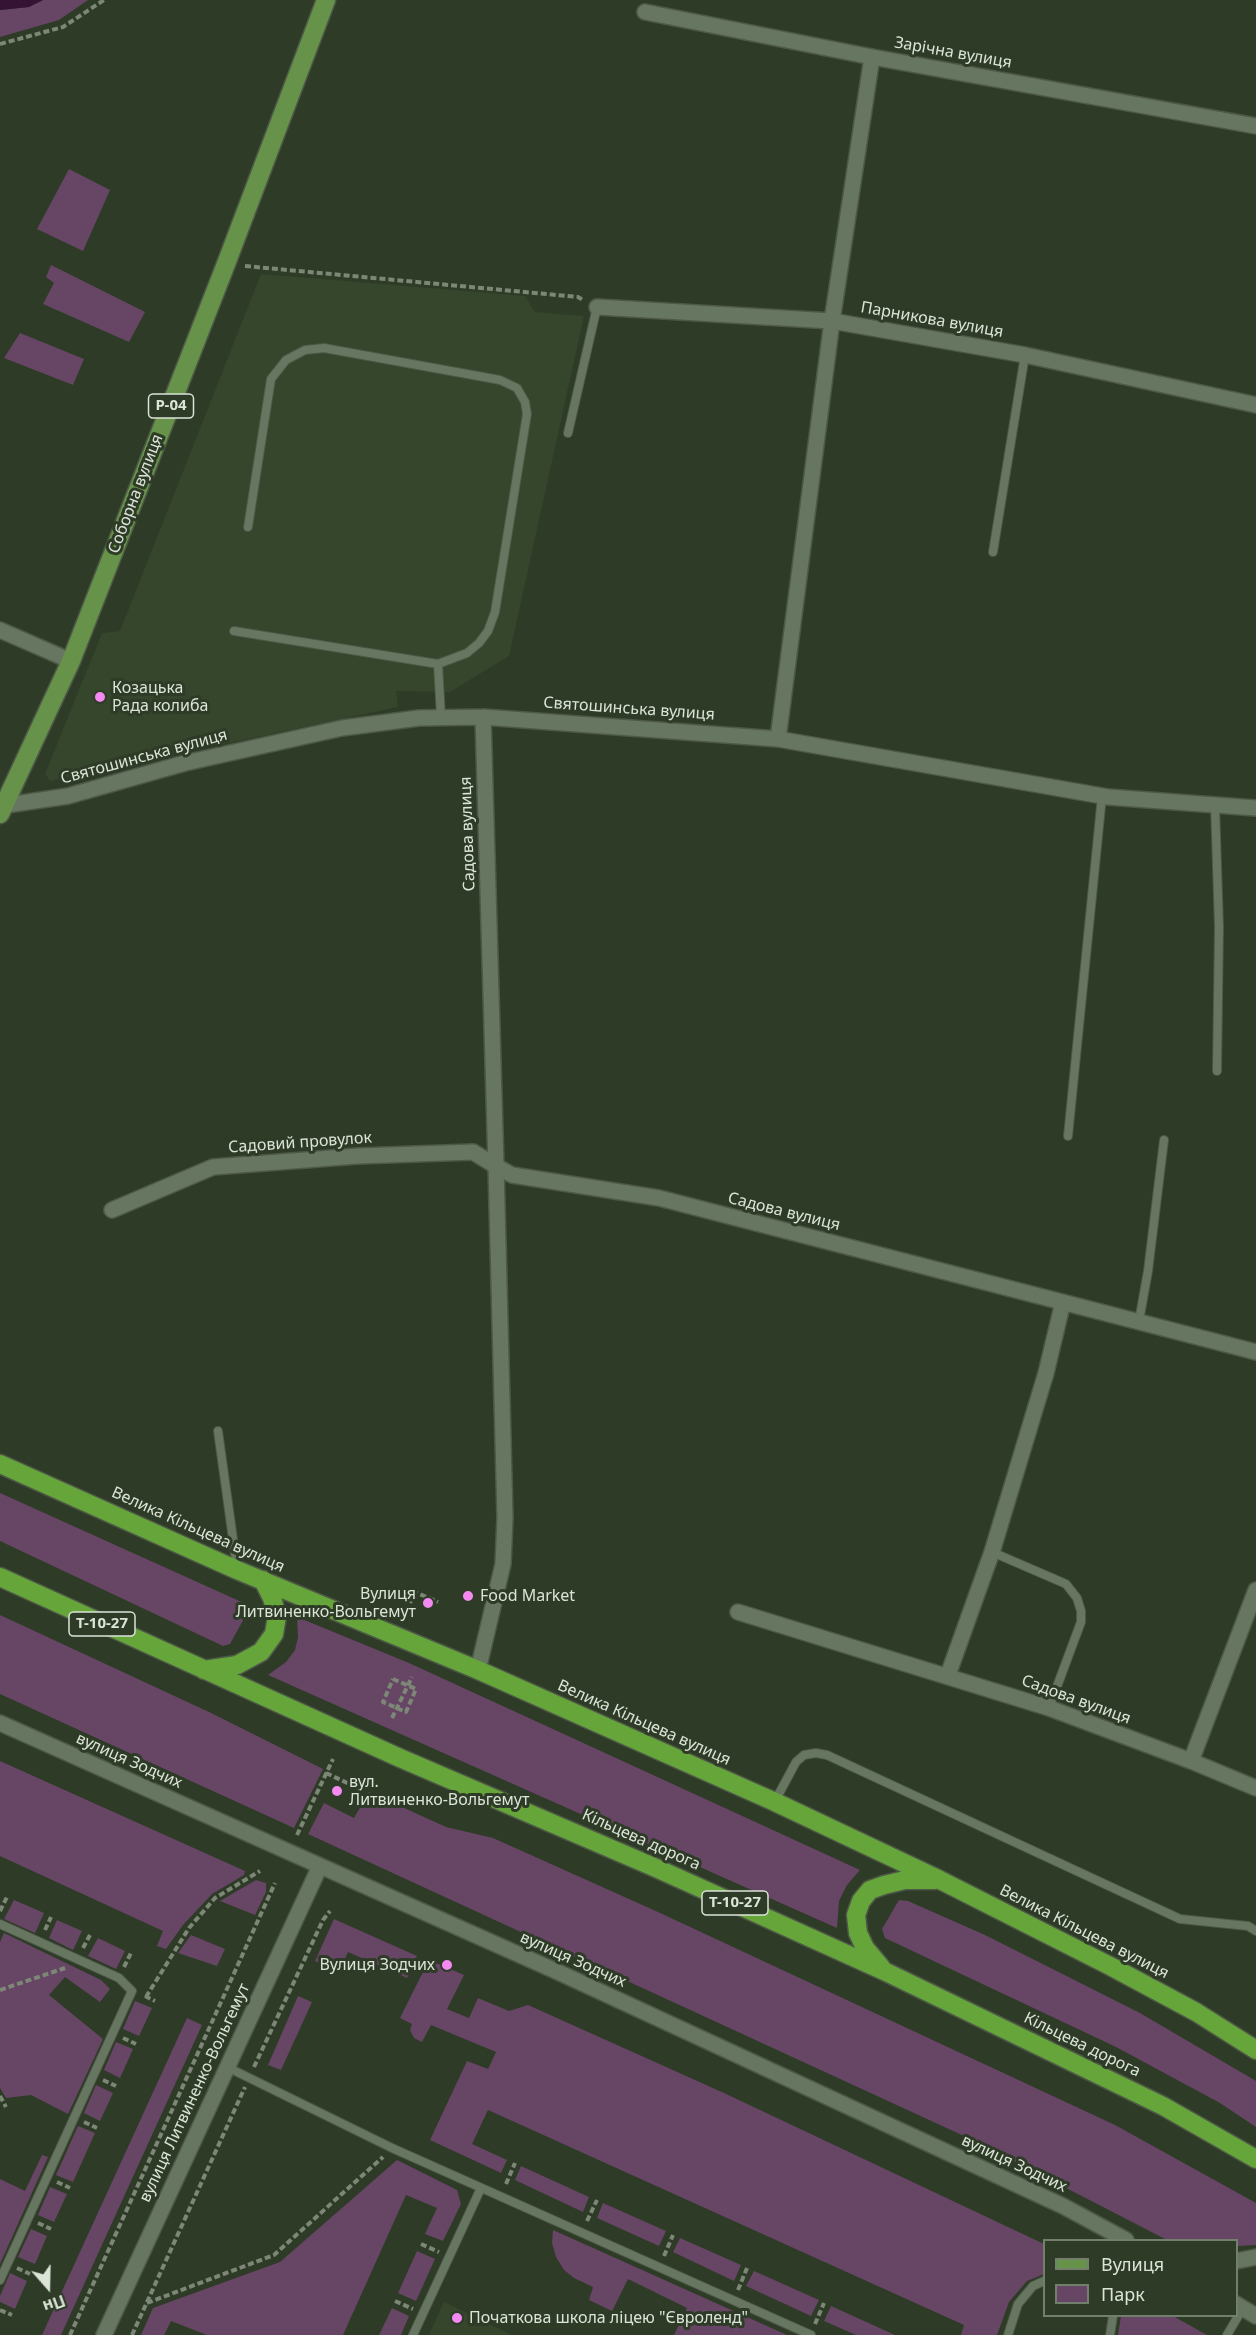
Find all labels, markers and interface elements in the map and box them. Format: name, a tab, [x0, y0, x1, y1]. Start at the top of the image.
street label: Зарічна вулиця	[893, 33, 1013, 73]
street label: Парникова вулиця	[859, 298, 1005, 342]
road number: Р-04	[148, 394, 194, 418]
street label: Соборна вулиця	[104, 432, 168, 556]
place label: Козацька Рада колиба	[112, 678, 208, 716]
marker: Козацька Рада колиба	[93, 690, 107, 704]
street label: Святошинська вулиця	[543, 693, 715, 725]
street label: Святошинська вулиця	[59, 726, 229, 788]
street label: Садова вулиця	[456, 776, 480, 892]
street label: Садовий провулок	[228, 1128, 372, 1158]
street label: Садова вулиця	[726, 1189, 842, 1235]
street label: Велика Кільцева вулиця	[109, 1483, 287, 1577]
place label: Вулиця Литвиненко-Вольгемут	[236, 1584, 416, 1622]
place label: Food Market	[480, 1586, 575, 1606]
marker: Food Market	[461, 1589, 475, 1603]
marker: Вулиця Литвиненко-Вольгемут	[421, 1596, 435, 1610]
road number: Т-10-27	[69, 1612, 135, 1636]
street label: Садова вулиця	[1019, 1671, 1133, 1729]
street label: Велика Кільцева вулиця	[555, 1676, 733, 1770]
street label: вулиця Зодчих	[73, 1729, 185, 1793]
place label: вул. Литвиненко-Вольгемут	[349, 1772, 529, 1810]
marker: вул. Литвиненко-Вольгемут	[330, 1784, 344, 1798]
street label: Кільцева дорога	[579, 1805, 703, 1875]
street label: Велика Кільцева вулиця	[996, 1881, 1172, 1983]
road number: Т-10-27	[702, 1891, 768, 1915]
street label: вулиця Зодчих	[517, 1928, 629, 1992]
place label: Вулиця Зодчих	[319, 1955, 435, 1975]
marker: Вулиця Зодчих	[440, 1958, 454, 1972]
street label: вулиця Литвиненко-Вольгемут	[136, 1981, 254, 2205]
street label: Кільцева дорога	[1021, 2008, 1143, 2082]
street label: вулиця Зодчих	[958, 2131, 1070, 2197]
legend	[1043, 2239, 1238, 2317]
text: Вулиця	[1101, 2252, 1164, 2276]
north arrow	[18, 2257, 78, 2317]
text: Парк	[1101, 2282, 1145, 2306]
text: Пн	[40, 2290, 69, 2318]
place label: Початкова школа ліцею "Євроленд"	[469, 2308, 748, 2328]
marker: Початкова школа ліцею "Євроленд"	[450, 2311, 464, 2325]

